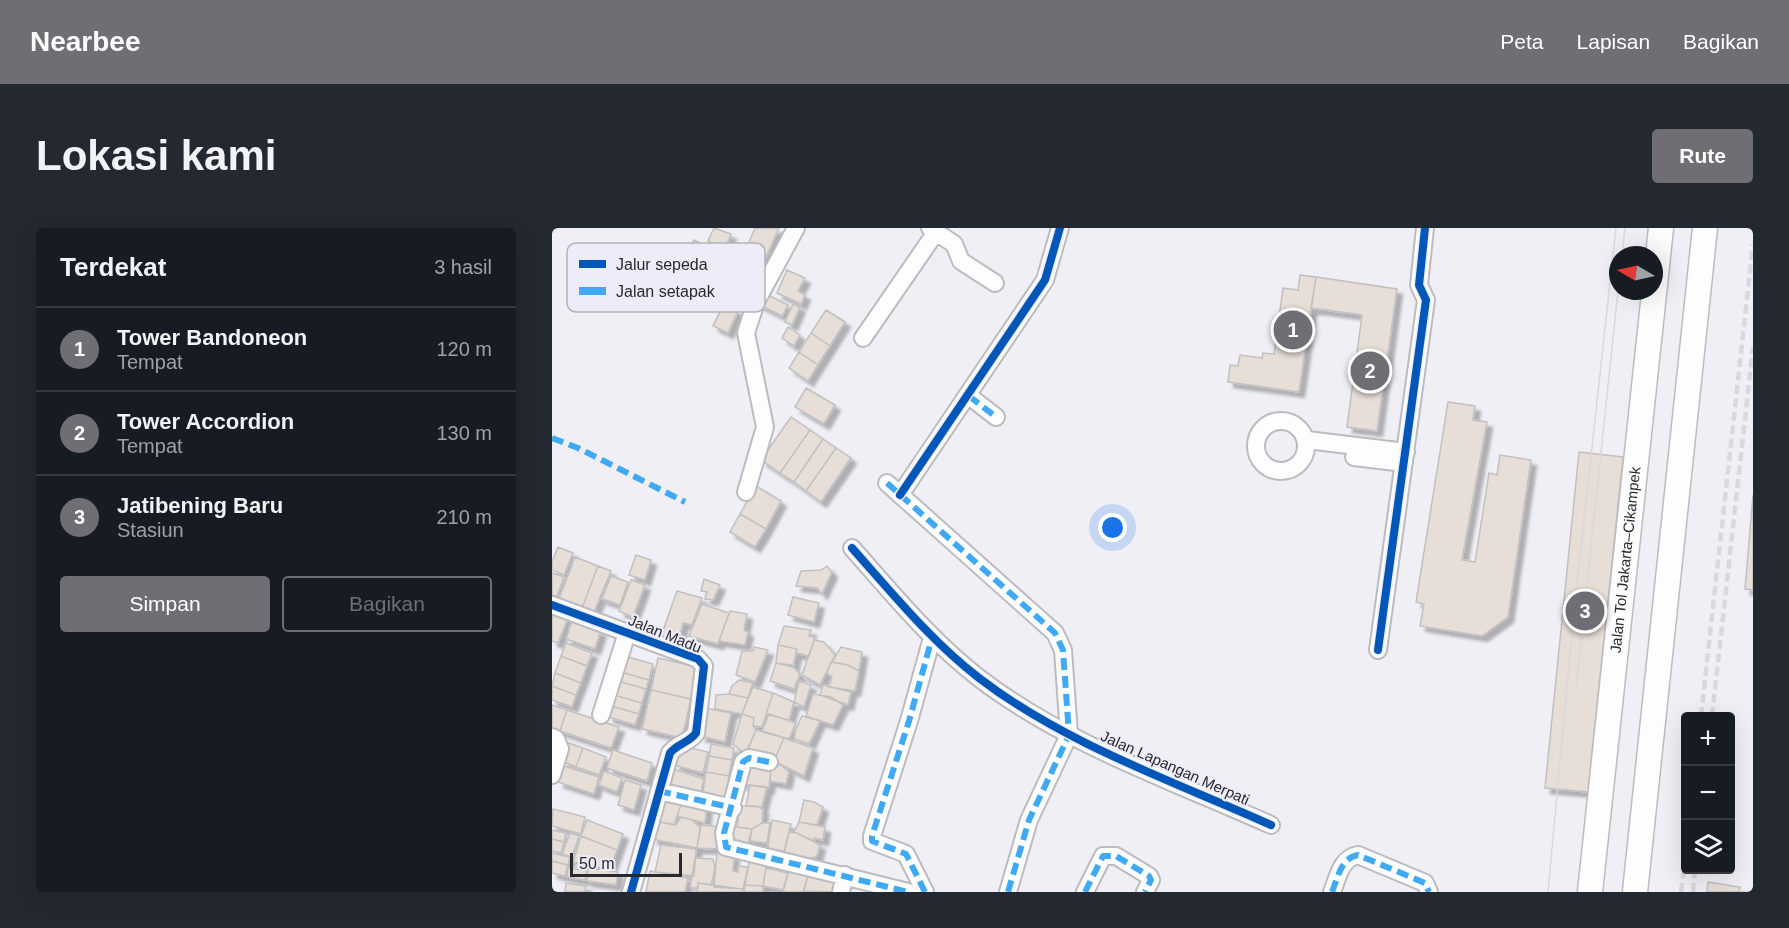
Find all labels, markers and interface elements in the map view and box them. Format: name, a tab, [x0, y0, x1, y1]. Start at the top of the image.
text: Nearbee	[30, 26, 141, 57]
text: Peta	[1500, 30, 1544, 53]
text: Lapisan	[1577, 30, 1650, 53]
text: Bagikan	[1683, 30, 1759, 53]
button: Rute	[1652, 129, 1753, 183]
text: Lokasi kami	[36, 132, 276, 179]
legend	[567, 243, 765, 312]
north arrow	[1609, 246, 1663, 300]
text: Terdekat	[60, 252, 166, 282]
text: 3 hasil	[434, 256, 492, 278]
text: Jalur sepeda	[616, 256, 708, 273]
text: Jalan setapak	[616, 283, 716, 300]
pin: 1	[1274, 308, 1312, 352]
text: Tower Bandoneon	[117, 325, 307, 350]
text: 1	[74, 338, 85, 360]
text: 120 m	[436, 338, 492, 360]
pin: 2	[1350, 348, 1390, 394]
text: Tempat	[117, 351, 183, 373]
text: Tower Accordion	[117, 409, 294, 434]
text: 2	[74, 422, 85, 444]
text: 130 m	[436, 422, 492, 444]
text: Tempat	[117, 435, 183, 457]
street label: Jalan Tol Jakarta–Cikampek	[1607, 465, 1643, 654]
text: Jatibening Baru	[117, 493, 283, 518]
text: 3	[74, 506, 85, 528]
text: 210 m	[436, 506, 492, 528]
your location	[1098, 513, 1127, 542]
text: Stasiun	[117, 519, 184, 541]
button: Simpan	[60, 576, 270, 632]
button: Bagikan	[282, 576, 492, 632]
pin: 3	[1566, 588, 1604, 634]
street label: Jalan Madu	[626, 611, 704, 656]
map controls	[1681, 712, 1735, 874]
button: +	[1681, 712, 1735, 766]
street label: Jalan Lapangan Merpati	[1098, 727, 1252, 808]
button: −	[1681, 766, 1735, 820]
button: layers	[1681, 820, 1735, 874]
scale bar	[570, 850, 682, 878]
text: 50 m	[579, 855, 615, 872]

